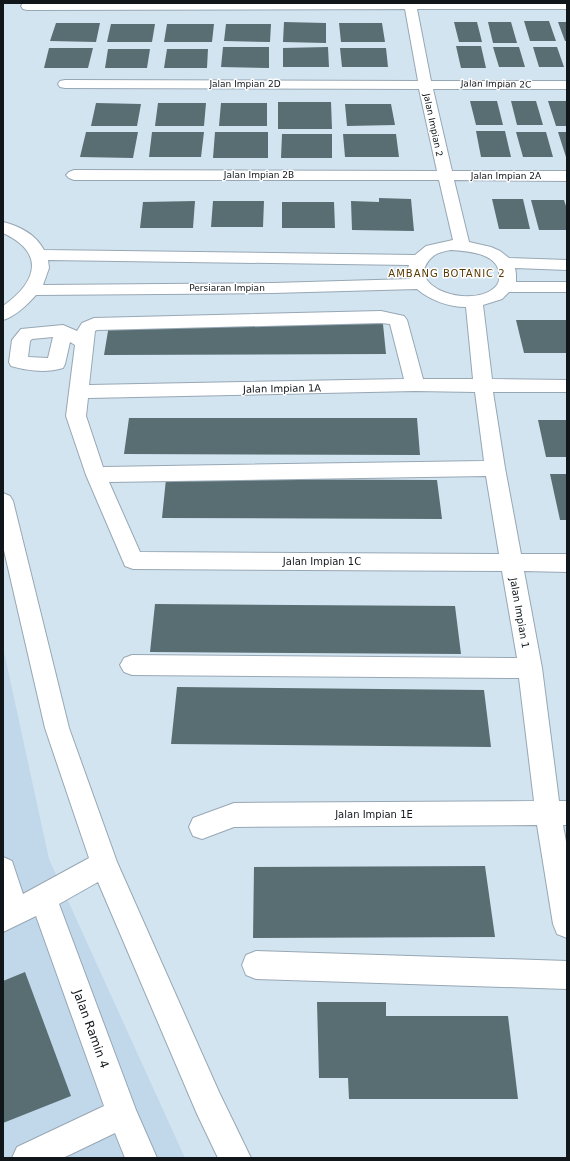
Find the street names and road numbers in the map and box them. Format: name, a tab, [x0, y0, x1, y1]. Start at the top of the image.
street label: Jalan Impian 2C	[460, 78, 531, 90]
street label: Jalan Impian 2D	[208, 79, 281, 89]
street label: Jalan Impian 2	[421, 92, 445, 157]
street label: Jalan Impian 2B	[223, 170, 294, 180]
street label: Jalan Impian 2A	[470, 171, 542, 181]
street label: Persiaran Impian	[189, 283, 265, 293]
street label: Jalan Impian 1A	[242, 382, 321, 395]
street label: Jalan Impian 1C	[282, 556, 361, 567]
street label: Jalan Impian 1	[508, 576, 531, 649]
street label: Jalan Impian 1E	[334, 809, 413, 820]
street label: Jalan Ramin 4	[70, 987, 112, 1070]

